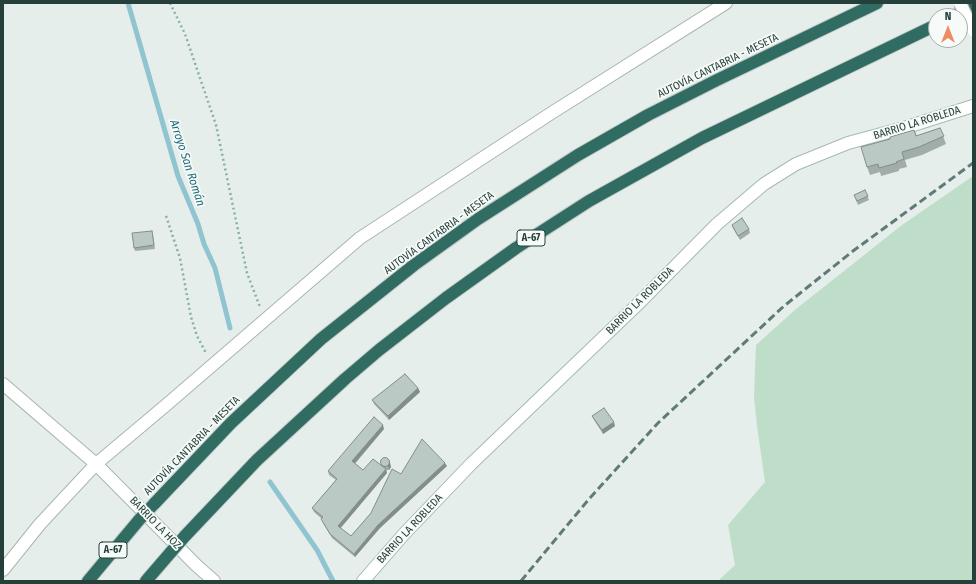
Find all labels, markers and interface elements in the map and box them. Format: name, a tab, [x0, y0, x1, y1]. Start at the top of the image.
north arrow	[928, 8, 968, 48]
text: N	[945, 10, 951, 23]
street label: AUTOVÍA CANTABRIA - MESETA	[655, 31, 781, 101]
street label: BARRIO LA ROBLEDA	[872, 103, 962, 143]
water label: Arroyo San Román	[166, 118, 208, 208]
street label: AUTOVÍA CANTABRIA - MESETA	[381, 189, 497, 277]
road number: A-67	[517, 230, 545, 246]
street label: BARRIO LA ROBLEDA	[603, 264, 677, 338]
street label: AUTOVÍA CANTABRIA - MESETA	[141, 394, 243, 498]
street label: BARRIO LA ROBLEDA	[374, 491, 446, 567]
street label: BARRIO LA HOZ	[127, 494, 183, 552]
road number: A-67	[99, 542, 127, 558]

